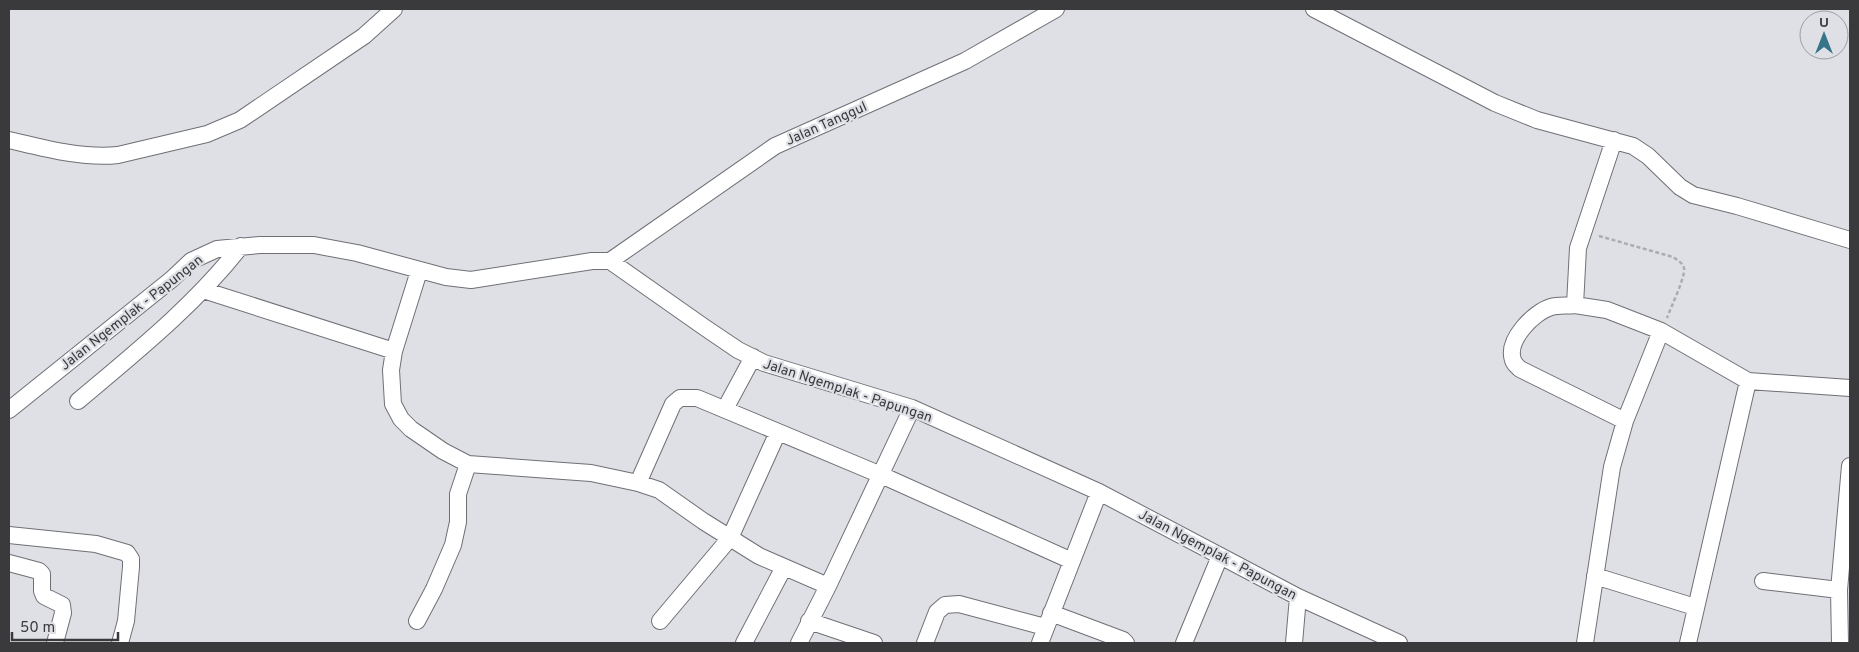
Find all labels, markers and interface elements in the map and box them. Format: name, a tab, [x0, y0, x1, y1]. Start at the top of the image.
north arrow	[1799, 10, 1849, 60]
text: U	[1819, 15, 1829, 32]
street label: Jalan Tanggul	[783, 99, 870, 150]
street label: Jalan Ngemplak - Papungan	[57, 252, 207, 374]
street label: Jalan Ngemplak - Papungan	[761, 356, 934, 427]
street label: Jalan Ngemplak - Papungan	[1135, 506, 1299, 604]
scale bar	[12, 610, 119, 642]
text: 50 m	[20, 619, 55, 638]

